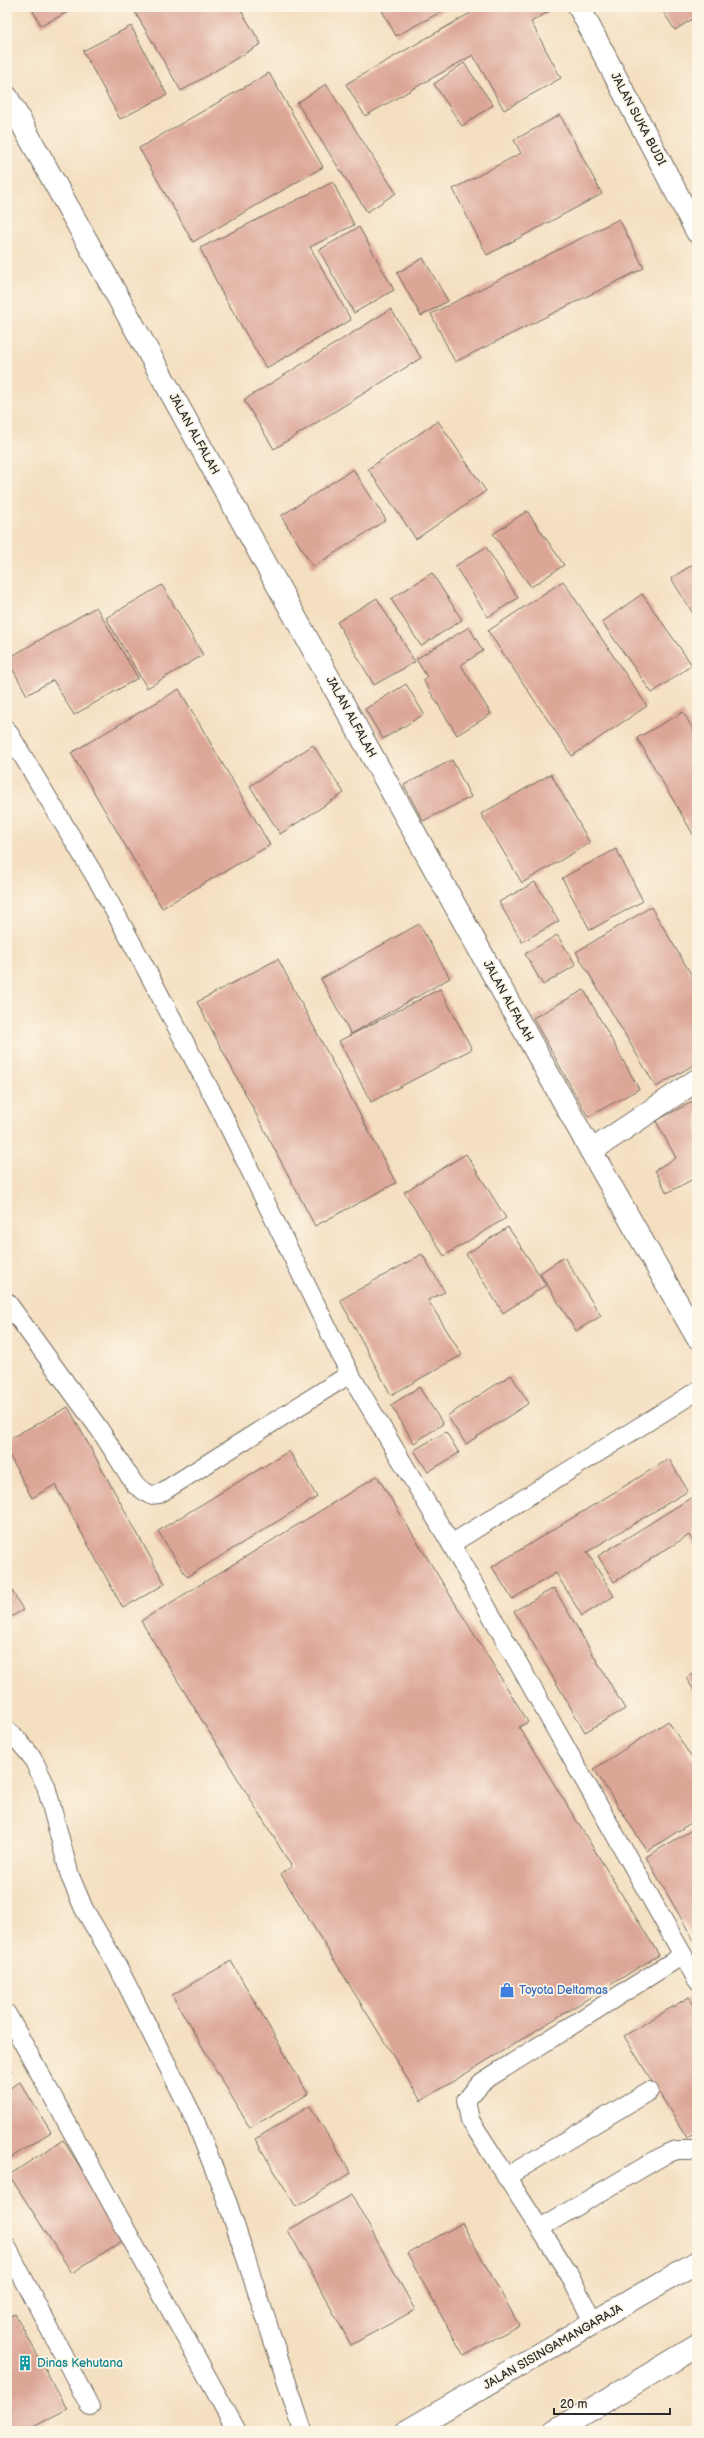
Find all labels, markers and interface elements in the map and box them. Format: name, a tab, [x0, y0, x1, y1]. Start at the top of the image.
street label: JALAN SUKA BUDI	[607, 70, 669, 168]
street label: JALAN ALFALAH	[165, 391, 223, 477]
street label: JALAN ALFALAH	[322, 674, 380, 760]
street label: JALAN ALFALAH	[479, 958, 537, 1044]
shop icon: Toyota Deltamas	[498, 1981, 516, 1999]
place label: Toyota Deltamas	[519, 1983, 608, 1998]
street label: JALAN SISINGAMANGARAJA	[481, 2301, 626, 2393]
building icon: Dinas Kehutana	[16, 2354, 34, 2372]
place label: Dinas Kehutana	[37, 2356, 123, 2371]
scale bar	[554, 2390, 670, 2416]
text: 20 m	[560, 2397, 587, 2412]

